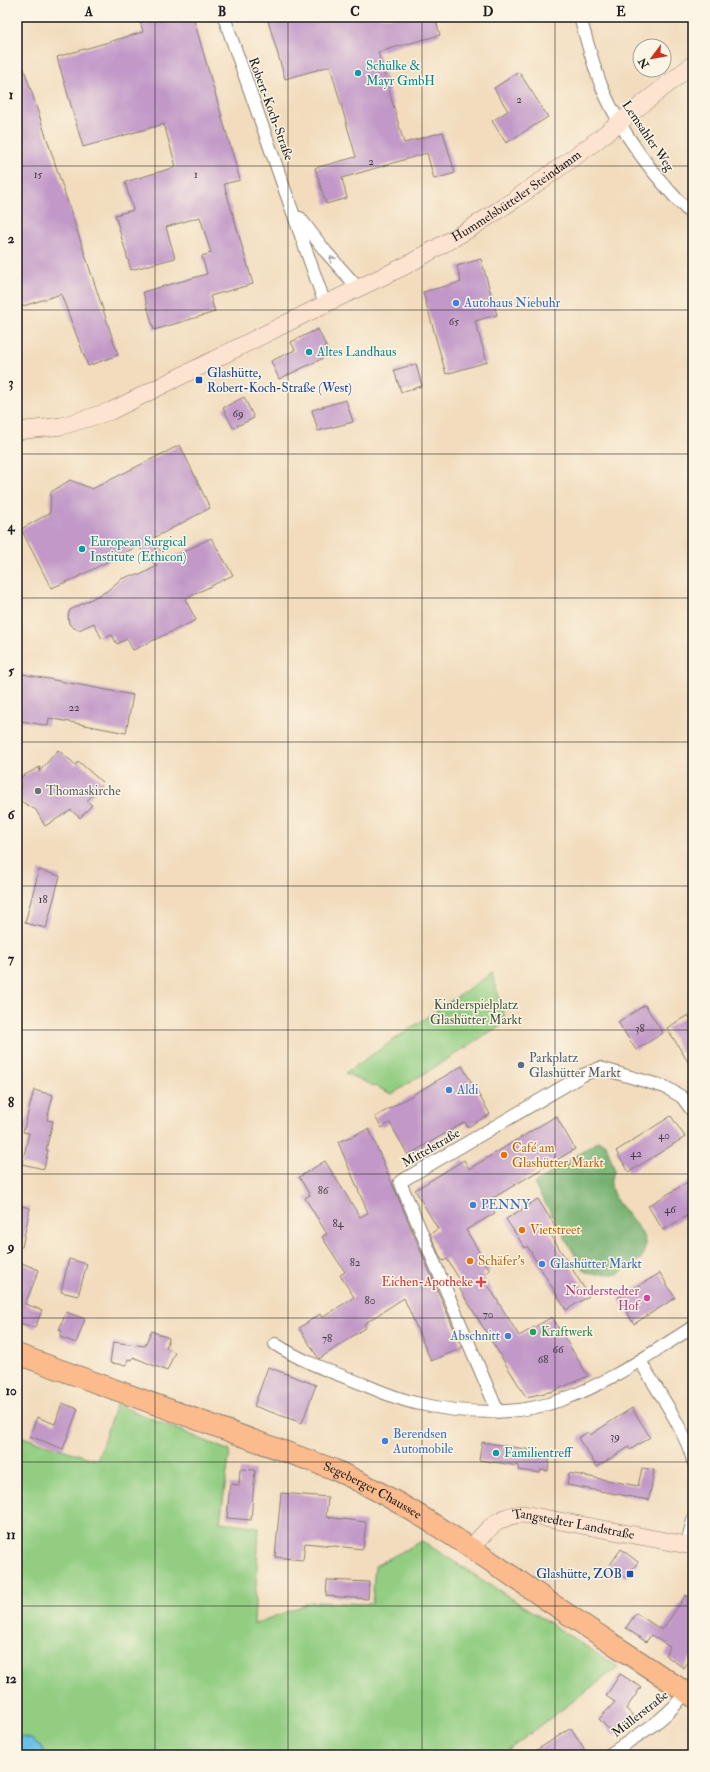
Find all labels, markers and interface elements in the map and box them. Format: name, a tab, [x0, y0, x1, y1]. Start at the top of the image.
text: A	[84, 4, 94, 20]
text: B	[218, 4, 226, 20]
text: C	[350, 4, 360, 20]
text: D	[483, 4, 494, 20]
text: E	[616, 4, 626, 20]
north arrow	[632, 38, 672, 78]
text: N	[635, 54, 653, 72]
street label: Robert-Koch-Straße	[245, 55, 297, 163]
place label: Schülke & Mayr GmbH	[366, 58, 435, 90]
marker: Schülke & Mayr GmbH	[353, 68, 363, 78]
text: 1	[9, 87, 14, 103]
house number: 2	[516, 93, 522, 106]
street label: Lemsahler Weg	[619, 98, 678, 175]
street label: Hummelsbütteler Steindamm	[449, 147, 584, 245]
house number: 2	[368, 155, 374, 168]
house number: 15	[34, 168, 43, 181]
house number: 1	[194, 168, 198, 181]
text: 2	[8, 231, 15, 247]
one-way arrow	[330, 256, 337, 264]
place label: Autohaus Niebuhr	[463, 295, 561, 311]
marker: Autohaus Niebuhr	[451, 298, 461, 308]
house number: 65	[449, 315, 459, 328]
place label: Altes Landhaus	[316, 344, 397, 360]
marker: Altes Landhaus	[304, 347, 314, 357]
place label: Glashütte, Robert-Koch-Straße (West)	[207, 365, 352, 396]
text: 3	[9, 375, 14, 391]
marker: Glashütte, Robert-Koch-Straße (West)	[194, 375, 204, 385]
house number: 69	[232, 407, 244, 420]
text: 4	[6, 519, 15, 535]
place label: European Surgical Institute (Ethicon)	[90, 534, 187, 565]
marker: European Surgical Institute (Ethicon)	[77, 544, 87, 554]
text: 5	[8, 663, 14, 679]
house number: 22	[68, 701, 80, 714]
place label: Thomaskirche	[46, 783, 121, 799]
marker: Thomaskirche	[33, 786, 43, 796]
text: 6	[8, 807, 16, 823]
house number: 18	[38, 893, 48, 906]
text: 7	[8, 951, 15, 967]
park label: Kinderspielplatz Glashütter Markt	[430, 997, 522, 1028]
house number: 38	[635, 1022, 645, 1035]
place label: Parkplatz Glashütter Markt	[529, 1050, 621, 1081]
marker: Parkplatz Glashütter Markt	[516, 1060, 526, 1070]
place label: Aldi	[456, 1082, 479, 1098]
marker: Aldi	[444, 1085, 454, 1095]
text: 8	[8, 1095, 14, 1111]
street label: Mittelstraße	[399, 1125, 463, 1171]
house number: 40	[658, 1129, 670, 1142]
place label: Café am Glashütter Markt	[512, 1140, 604, 1171]
house number: 42	[630, 1147, 642, 1160]
marker: Café am Glashütter Markt	[499, 1150, 509, 1160]
house number: 86	[318, 1184, 330, 1197]
place label: PENNY	[481, 1197, 531, 1213]
marker: PENNY	[468, 1200, 478, 1210]
house number: 46	[664, 1203, 677, 1216]
house number: 84	[332, 1217, 345, 1230]
place label: Vietstreet	[530, 1222, 581, 1238]
marker: Vietstreet	[517, 1225, 527, 1235]
text: 9	[6, 1239, 15, 1255]
place label: Schäfer's	[478, 1253, 525, 1269]
house number: 82	[350, 1256, 361, 1269]
marker: Schäfer's	[465, 1256, 475, 1266]
place label: Glashütter Markt	[550, 1256, 642, 1272]
marker: Glashütter Markt	[537, 1259, 547, 1269]
place label: Eichen-Apotheke	[382, 1274, 474, 1291]
marker: Eichen-Apotheke	[476, 1277, 486, 1287]
place label: Norderstedter Hof	[565, 1283, 641, 1314]
marker: Norderstedter Hof	[642, 1293, 652, 1303]
house number: 80	[365, 1294, 376, 1307]
house number: 70	[483, 1308, 494, 1321]
place label: Kraftwerk	[541, 1324, 594, 1340]
marker: Kraftwerk	[528, 1327, 538, 1337]
place label: Abschnitt	[449, 1328, 500, 1344]
marker: Abschnitt	[503, 1331, 513, 1341]
house number: 78	[322, 1332, 332, 1345]
house number: 66	[552, 1343, 565, 1356]
house number: 68	[538, 1353, 548, 1366]
text: 10	[5, 1383, 17, 1399]
place label: Berendsen Automobile	[392, 1426, 454, 1457]
house number: 39	[610, 1430, 620, 1443]
marker: Berendsen Automobile	[380, 1436, 390, 1446]
place label: Familientreff	[504, 1445, 574, 1461]
marker: Familientreff	[491, 1448, 501, 1458]
street label: Segeberger Chaussee	[321, 1458, 425, 1523]
street label: Tangstedter Landstraße	[511, 1506, 636, 1543]
text: 11	[6, 1527, 16, 1543]
place label: Glashütte, ZOB	[536, 1566, 622, 1582]
marker: Glashütte, ZOB	[625, 1569, 635, 1579]
text: 12	[5, 1671, 17, 1687]
street label: Müllerstraße	[609, 1687, 672, 1741]

